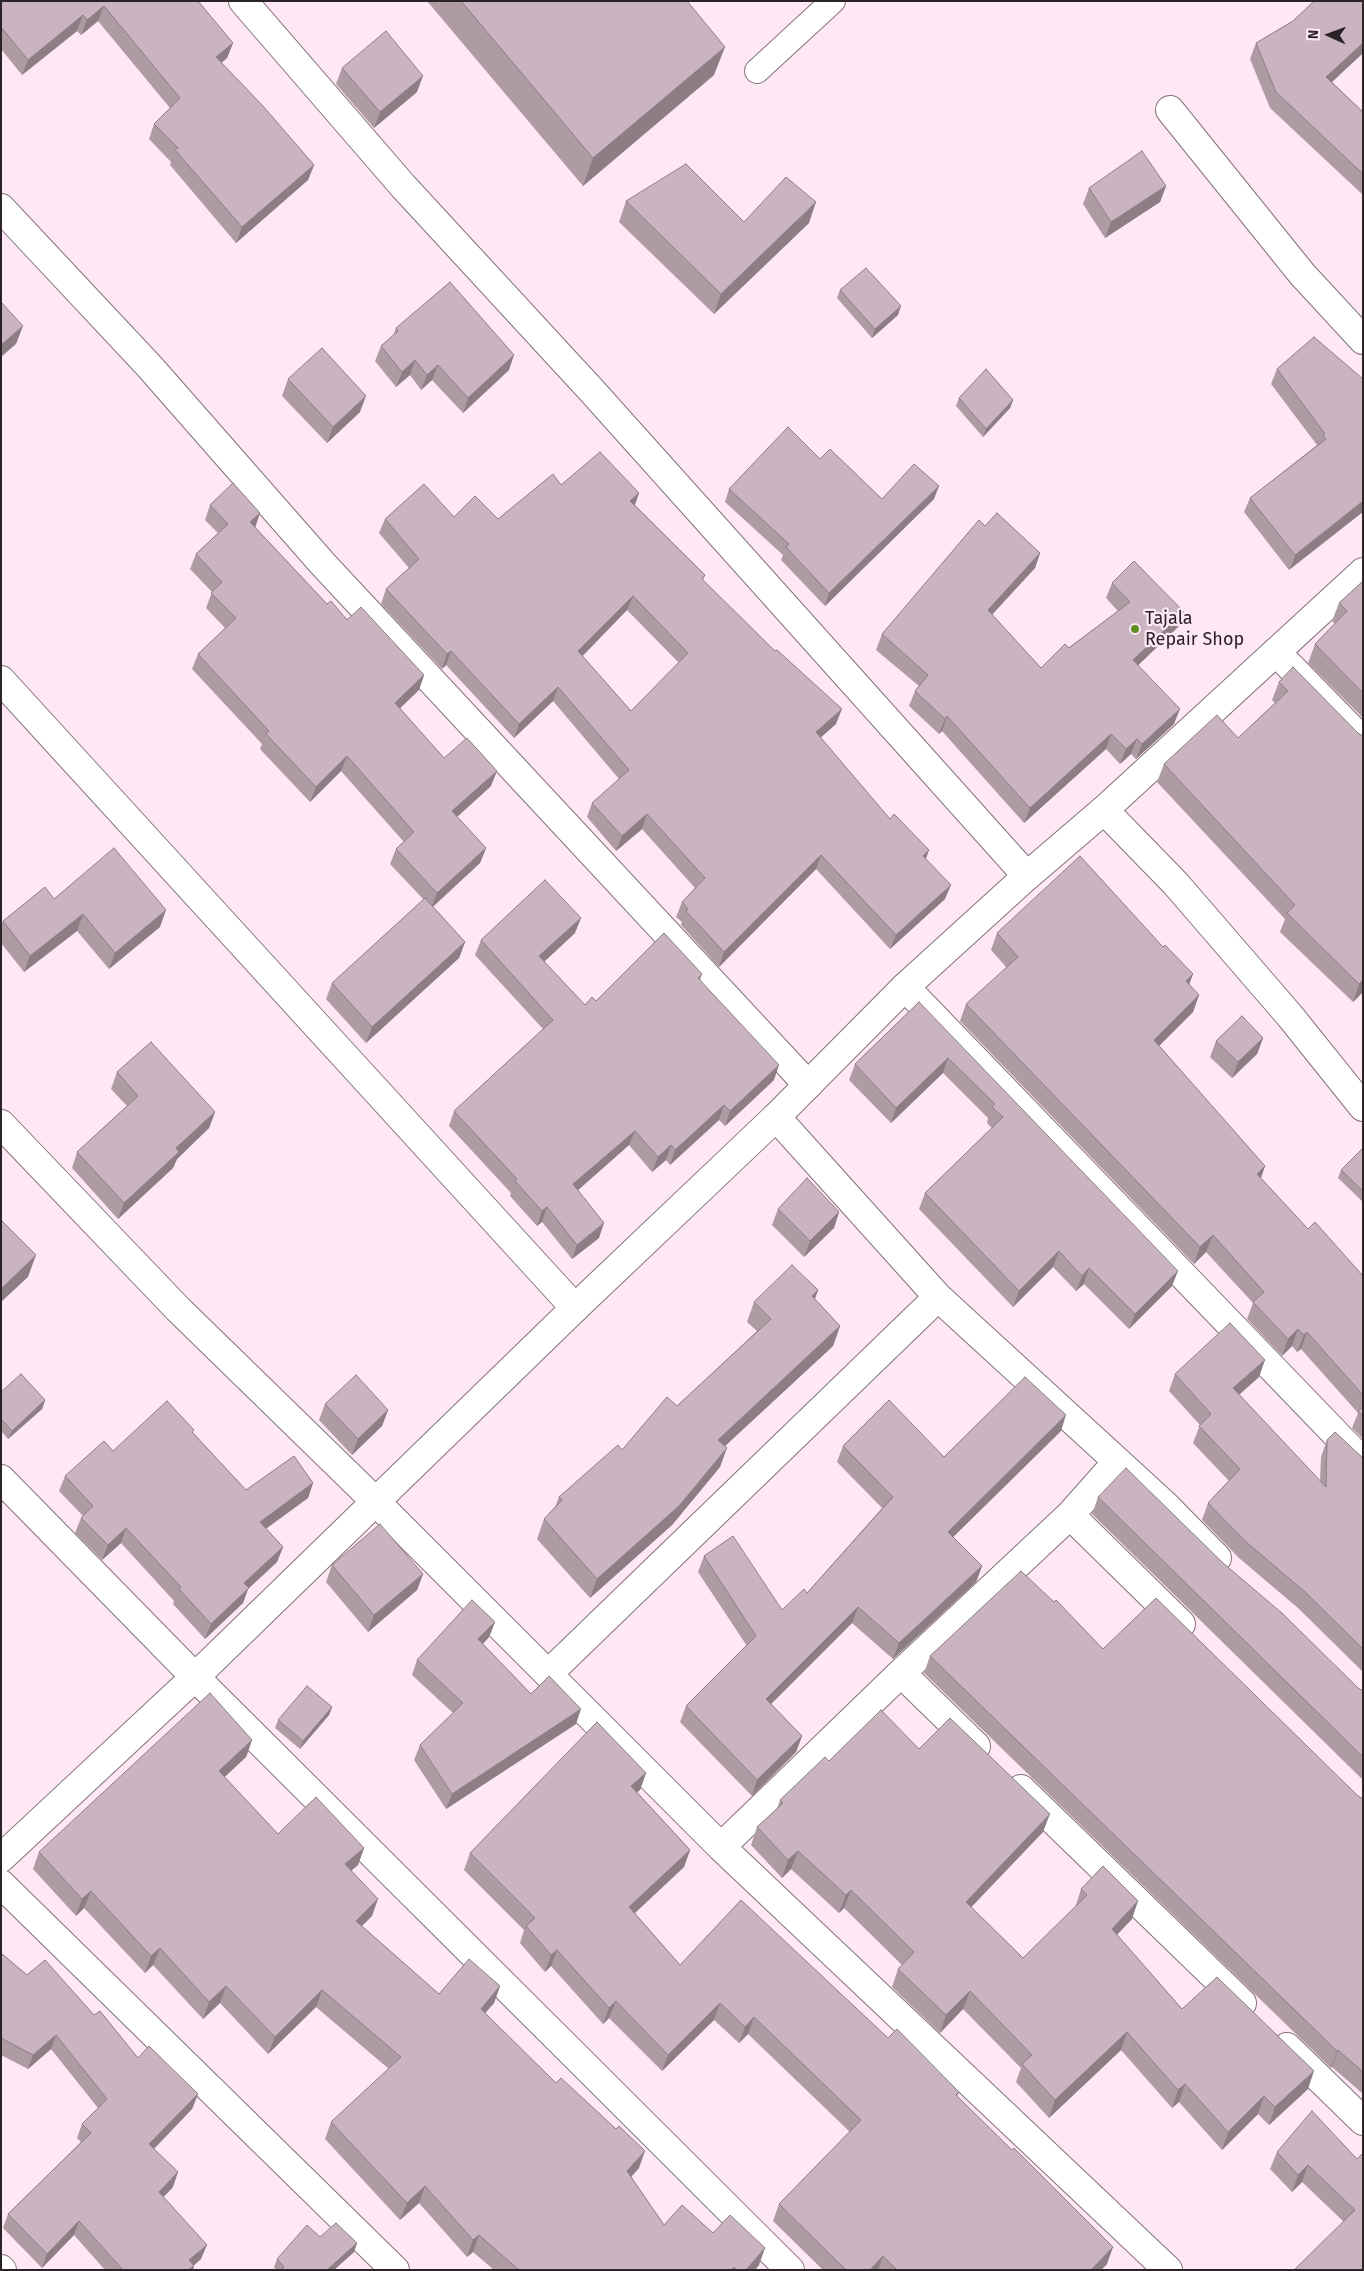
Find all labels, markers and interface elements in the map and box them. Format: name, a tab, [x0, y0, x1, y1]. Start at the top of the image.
north arrow	[1304, 10, 1354, 60]
text: N	[1305, 30, 1322, 39]
place label: Tajala Repair Shop	[1145, 608, 1244, 650]
marker: Tajala Repair Shop	[1129, 623, 1141, 635]

